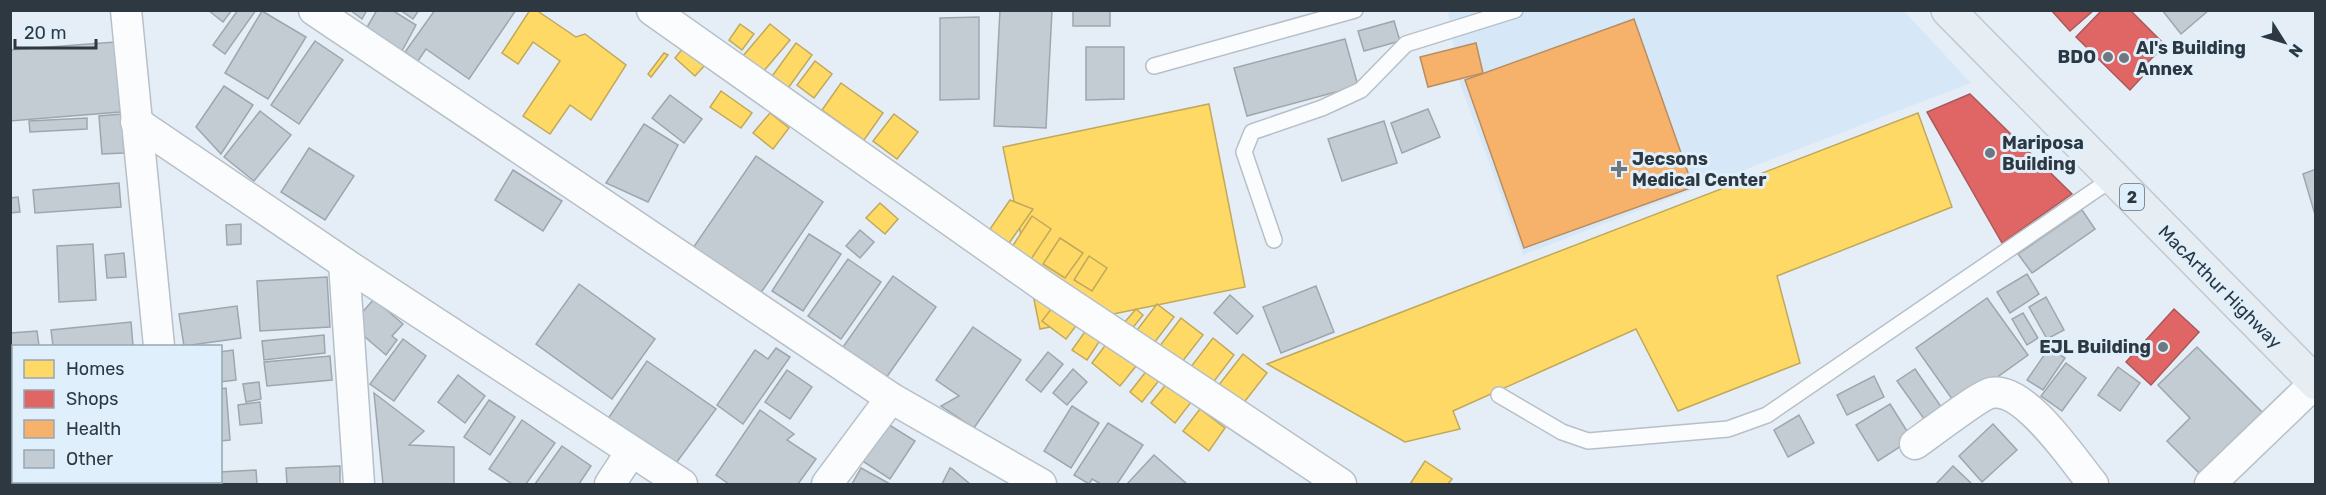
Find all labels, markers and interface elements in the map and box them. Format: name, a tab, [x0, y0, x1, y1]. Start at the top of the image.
scale bar	[15, 12, 96, 50]
north arrow	[2254, 12, 2314, 72]
text: 20 m	[24, 22, 66, 44]
place label: Al's Building Annex	[2136, 37, 2246, 80]
text: N	[2285, 40, 2307, 61]
place label: BDO	[2058, 46, 2096, 68]
marker: BDO	[2101, 50, 2115, 64]
marker: Al's Building Annex	[2117, 51, 2131, 65]
place label: Mariposa Building	[2002, 132, 2084, 175]
marker: Mariposa Building	[1983, 146, 1997, 160]
place label: Jecsons Medical Center	[1632, 148, 1766, 191]
marker: Jecsons Medical Center	[1610, 160, 1628, 178]
road number: 2	[2120, 184, 2144, 210]
street label: MacArthur Highway	[2154, 221, 2286, 353]
place label: EJL Building	[2039, 336, 2151, 358]
marker: EJL Building	[2156, 340, 2170, 354]
legend	[12, 345, 222, 483]
text: Homes	[66, 358, 124, 380]
text: Shops	[66, 388, 118, 410]
text: Health	[66, 418, 121, 440]
text: Other	[66, 448, 113, 470]

